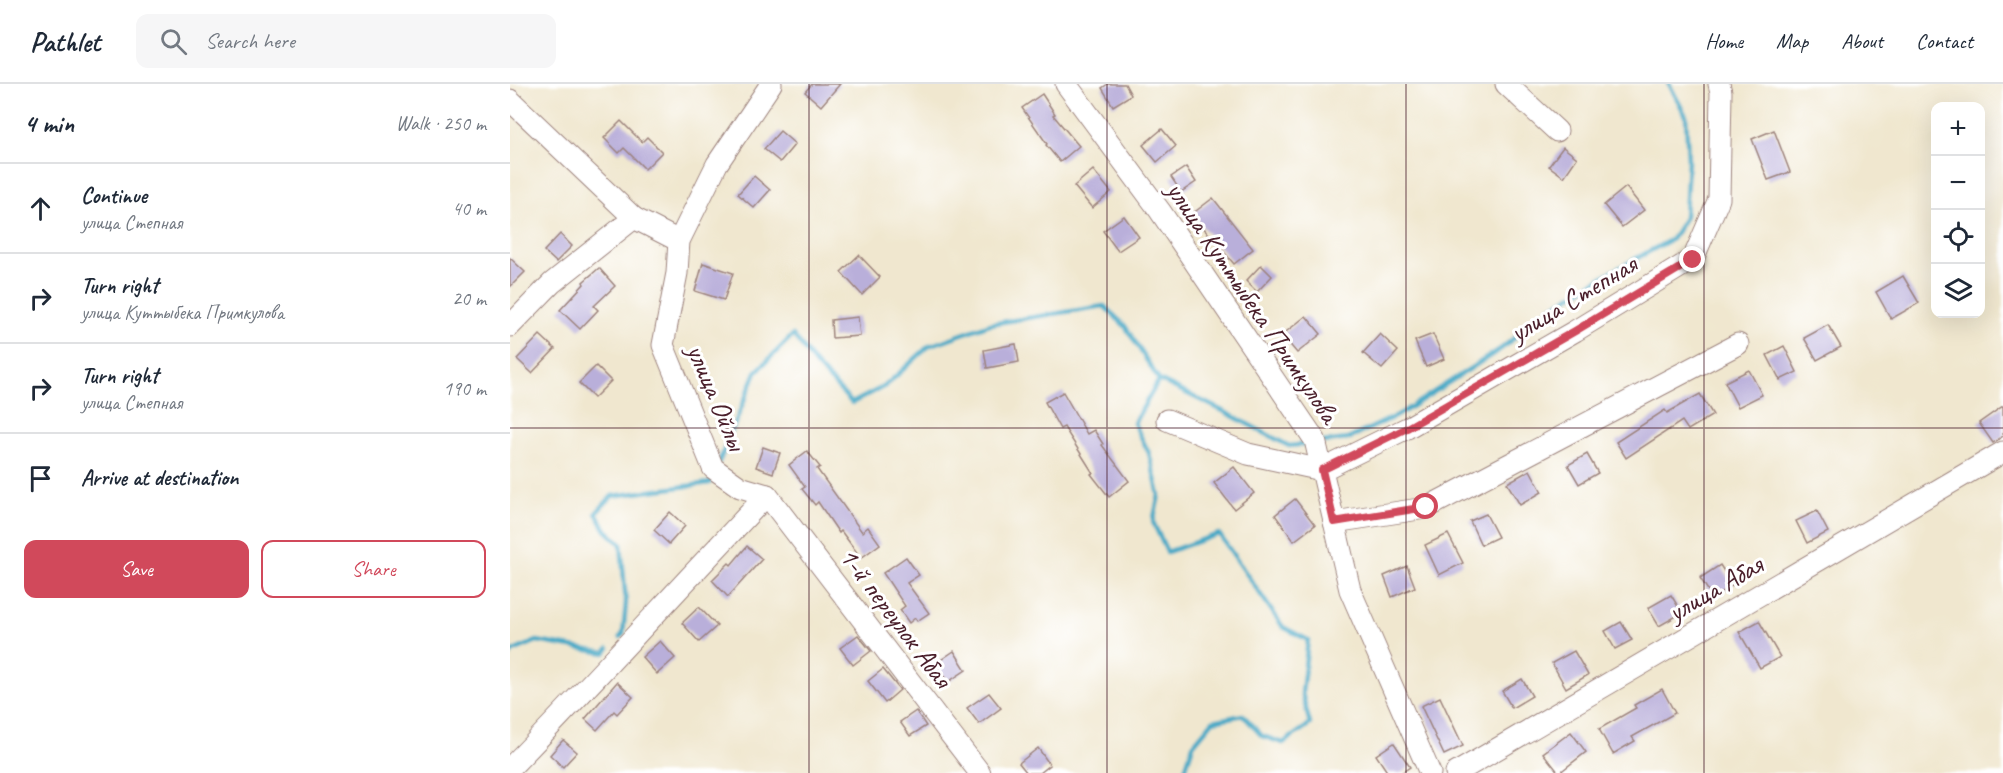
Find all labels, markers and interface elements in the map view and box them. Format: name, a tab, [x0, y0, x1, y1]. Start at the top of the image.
search box	[136, 14, 556, 68]
text: Pathlet	[30, 24, 100, 59]
icon: search	[157, 25, 190, 58]
text: Search here	[205, 27, 295, 55]
text: Home	[1705, 28, 1743, 54]
text: Map	[1776, 28, 1808, 54]
text: About	[1841, 28, 1883, 54]
text: Contact	[1916, 28, 1973, 54]
map controls	[1931, 102, 1985, 318]
button: +	[1931, 102, 1985, 156]
text: 4 min	[24, 107, 74, 140]
text: Walk · 250 m	[396, 111, 486, 136]
button: −	[1931, 156, 1985, 210]
street label: улица Куттыбека Примкулова	[1158, 173, 1348, 432]
text: Continue	[81, 182, 147, 210]
icon: ahead	[24, 192, 57, 225]
text: 40 m	[452, 196, 486, 221]
text: улица Степная	[81, 210, 182, 235]
button: locate	[1931, 210, 1985, 264]
street label: улица Степная	[1501, 245, 1645, 351]
route end	[1679, 246, 1705, 272]
button: layers	[1931, 264, 1985, 318]
text: Turn right	[81, 272, 158, 300]
icon: right	[24, 282, 57, 315]
text: 20 m	[452, 286, 486, 311]
text: улица Куттыбека Примкулова	[81, 300, 284, 325]
street label: улица Ойлы	[678, 337, 756, 457]
text: Turn right	[81, 362, 158, 390]
icon: right	[24, 372, 57, 405]
text: 190 m	[443, 376, 486, 401]
text: улица Степная	[81, 390, 182, 415]
icon: arrive	[24, 462, 57, 495]
text: Arrive at destination	[81, 464, 238, 492]
route start	[1412, 493, 1438, 519]
button: Save	[24, 540, 249, 598]
button: Share	[261, 540, 486, 598]
street label: 1-й переулок Абая	[832, 540, 962, 696]
street label: улица Абая	[1660, 546, 1771, 630]

